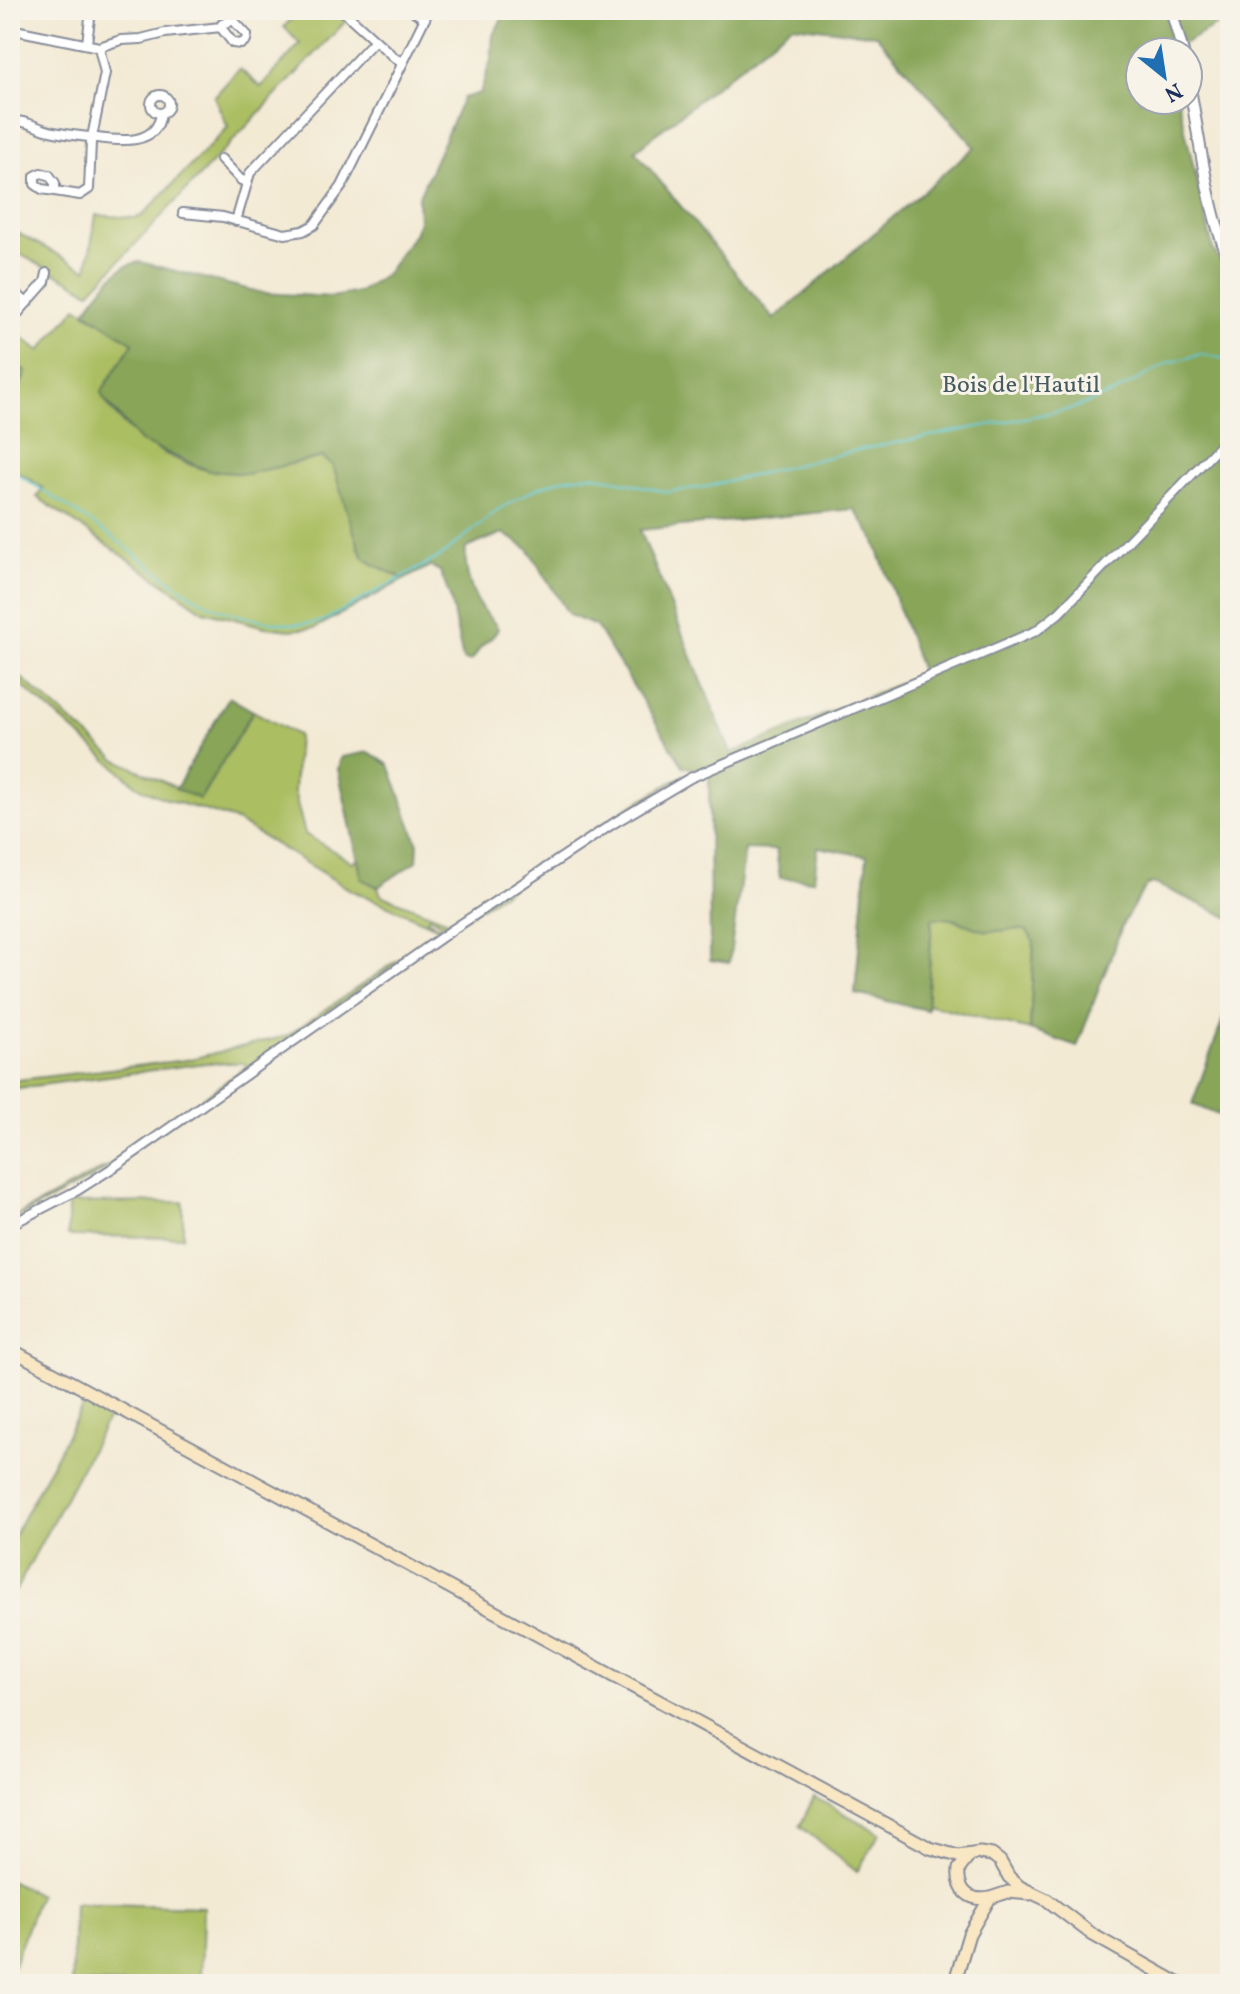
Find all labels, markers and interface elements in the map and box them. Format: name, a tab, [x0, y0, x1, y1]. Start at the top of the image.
north arrow	[1124, 36, 1204, 116]
text: N	[1158, 74, 1187, 109]
park label: Bois de l'Hautil	[942, 369, 1100, 403]

